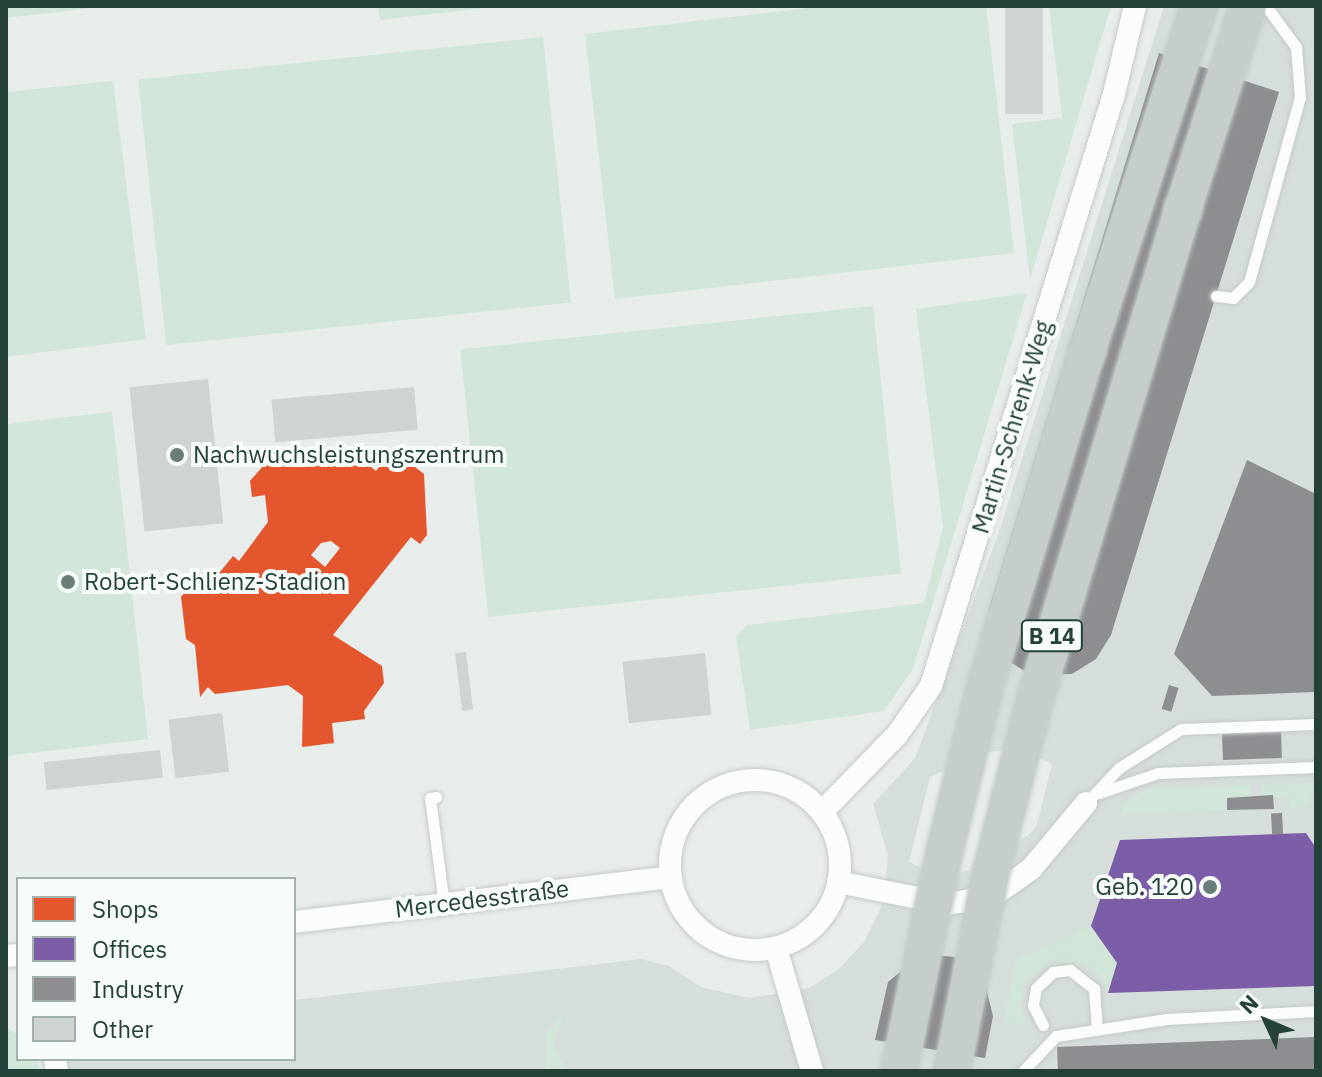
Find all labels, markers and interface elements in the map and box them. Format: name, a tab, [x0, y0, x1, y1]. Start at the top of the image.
street label: Martin-Schrenk-Weg	[966, 317, 1058, 537]
place label: Nachwuchsleistungszentrum	[193, 441, 504, 469]
marker: Nachwuchsleistungszentrum	[168, 446, 186, 464]
place label: Robert-Schlienz-Stadion	[84, 568, 346, 596]
marker: Robert-Schlienz-Stadion	[59, 573, 77, 591]
road number: B 14	[1020, 618, 1084, 654]
place label: Geb. 120	[1095, 873, 1194, 901]
street label: Mercedesstraße	[393, 874, 571, 924]
legend	[16, 877, 296, 1061]
marker: Geb. 120	[1201, 878, 1219, 896]
text: Shops	[92, 893, 159, 925]
text: Offices	[92, 933, 167, 965]
text: Industry	[92, 973, 184, 1005]
north arrow	[1226, 981, 1306, 1061]
text: N	[1232, 988, 1264, 1020]
text: Other	[92, 1013, 153, 1045]

